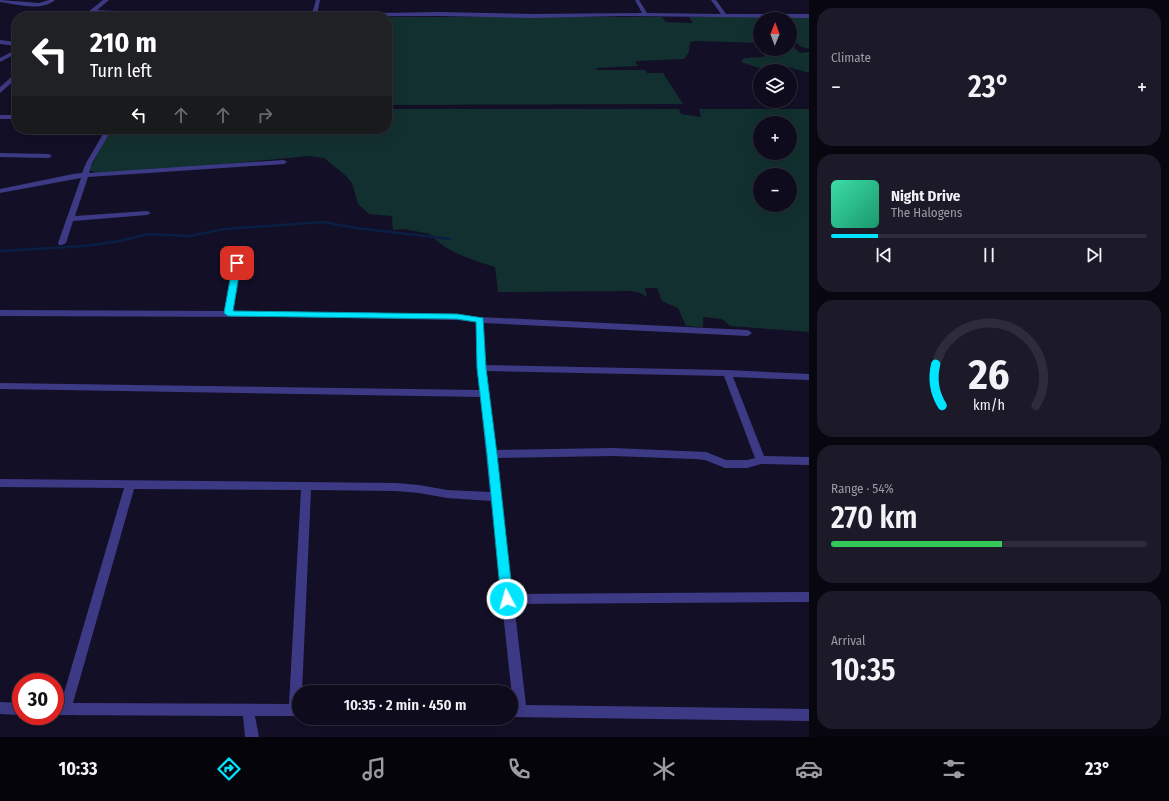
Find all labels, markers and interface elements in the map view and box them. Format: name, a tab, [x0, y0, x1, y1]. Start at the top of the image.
north arrow	[753, 12, 797, 56]
map controls	[753, 12, 797, 212]
text: 210 m	[90, 26, 157, 59]
icon: left	[24, 28, 76, 80]
text: Climate	[831, 50, 871, 65]
text: Turn left	[90, 60, 152, 82]
button: layers	[753, 64, 797, 108]
text: 23°	[968, 69, 1010, 105]
text: −	[831, 74, 841, 101]
text: +	[1137, 74, 1147, 101]
icon: left	[128, 104, 150, 126]
icon: ahead	[170, 104, 192, 126]
icon: ahead	[212, 104, 234, 126]
icon: right	[254, 104, 276, 126]
button: +	[753, 116, 797, 160]
button: −	[753, 168, 797, 212]
text: Night Drive	[891, 187, 960, 205]
text: The Halogens	[891, 205, 962, 220]
icon: previous	[873, 244, 895, 266]
icon: pause	[978, 244, 1000, 266]
icon: next	[1083, 244, 1105, 266]
pin	[220, 246, 254, 280]
icon: arrive	[226, 252, 248, 274]
text: 26	[967, 350, 1010, 400]
text: km/h	[973, 397, 1005, 414]
text: Range · 54%	[831, 481, 894, 496]
text: 270 km	[831, 500, 917, 536]
position arrow	[486, 578, 528, 620]
text: Arrival	[831, 633, 865, 648]
text: 10:35	[831, 652, 895, 688]
speed limit sign: 30	[12, 673, 64, 725]
text: 10:35 · 2 min · 450 m	[344, 696, 466, 714]
icon: directions	[215, 755, 243, 783]
icon: music	[360, 755, 388, 783]
icon: phone	[505, 755, 533, 783]
icon: climate	[650, 755, 678, 783]
icon: car	[795, 755, 823, 783]
icon: filters	[940, 755, 968, 783]
text: 10:33	[59, 758, 97, 780]
text: 23°	[1085, 758, 1110, 780]

